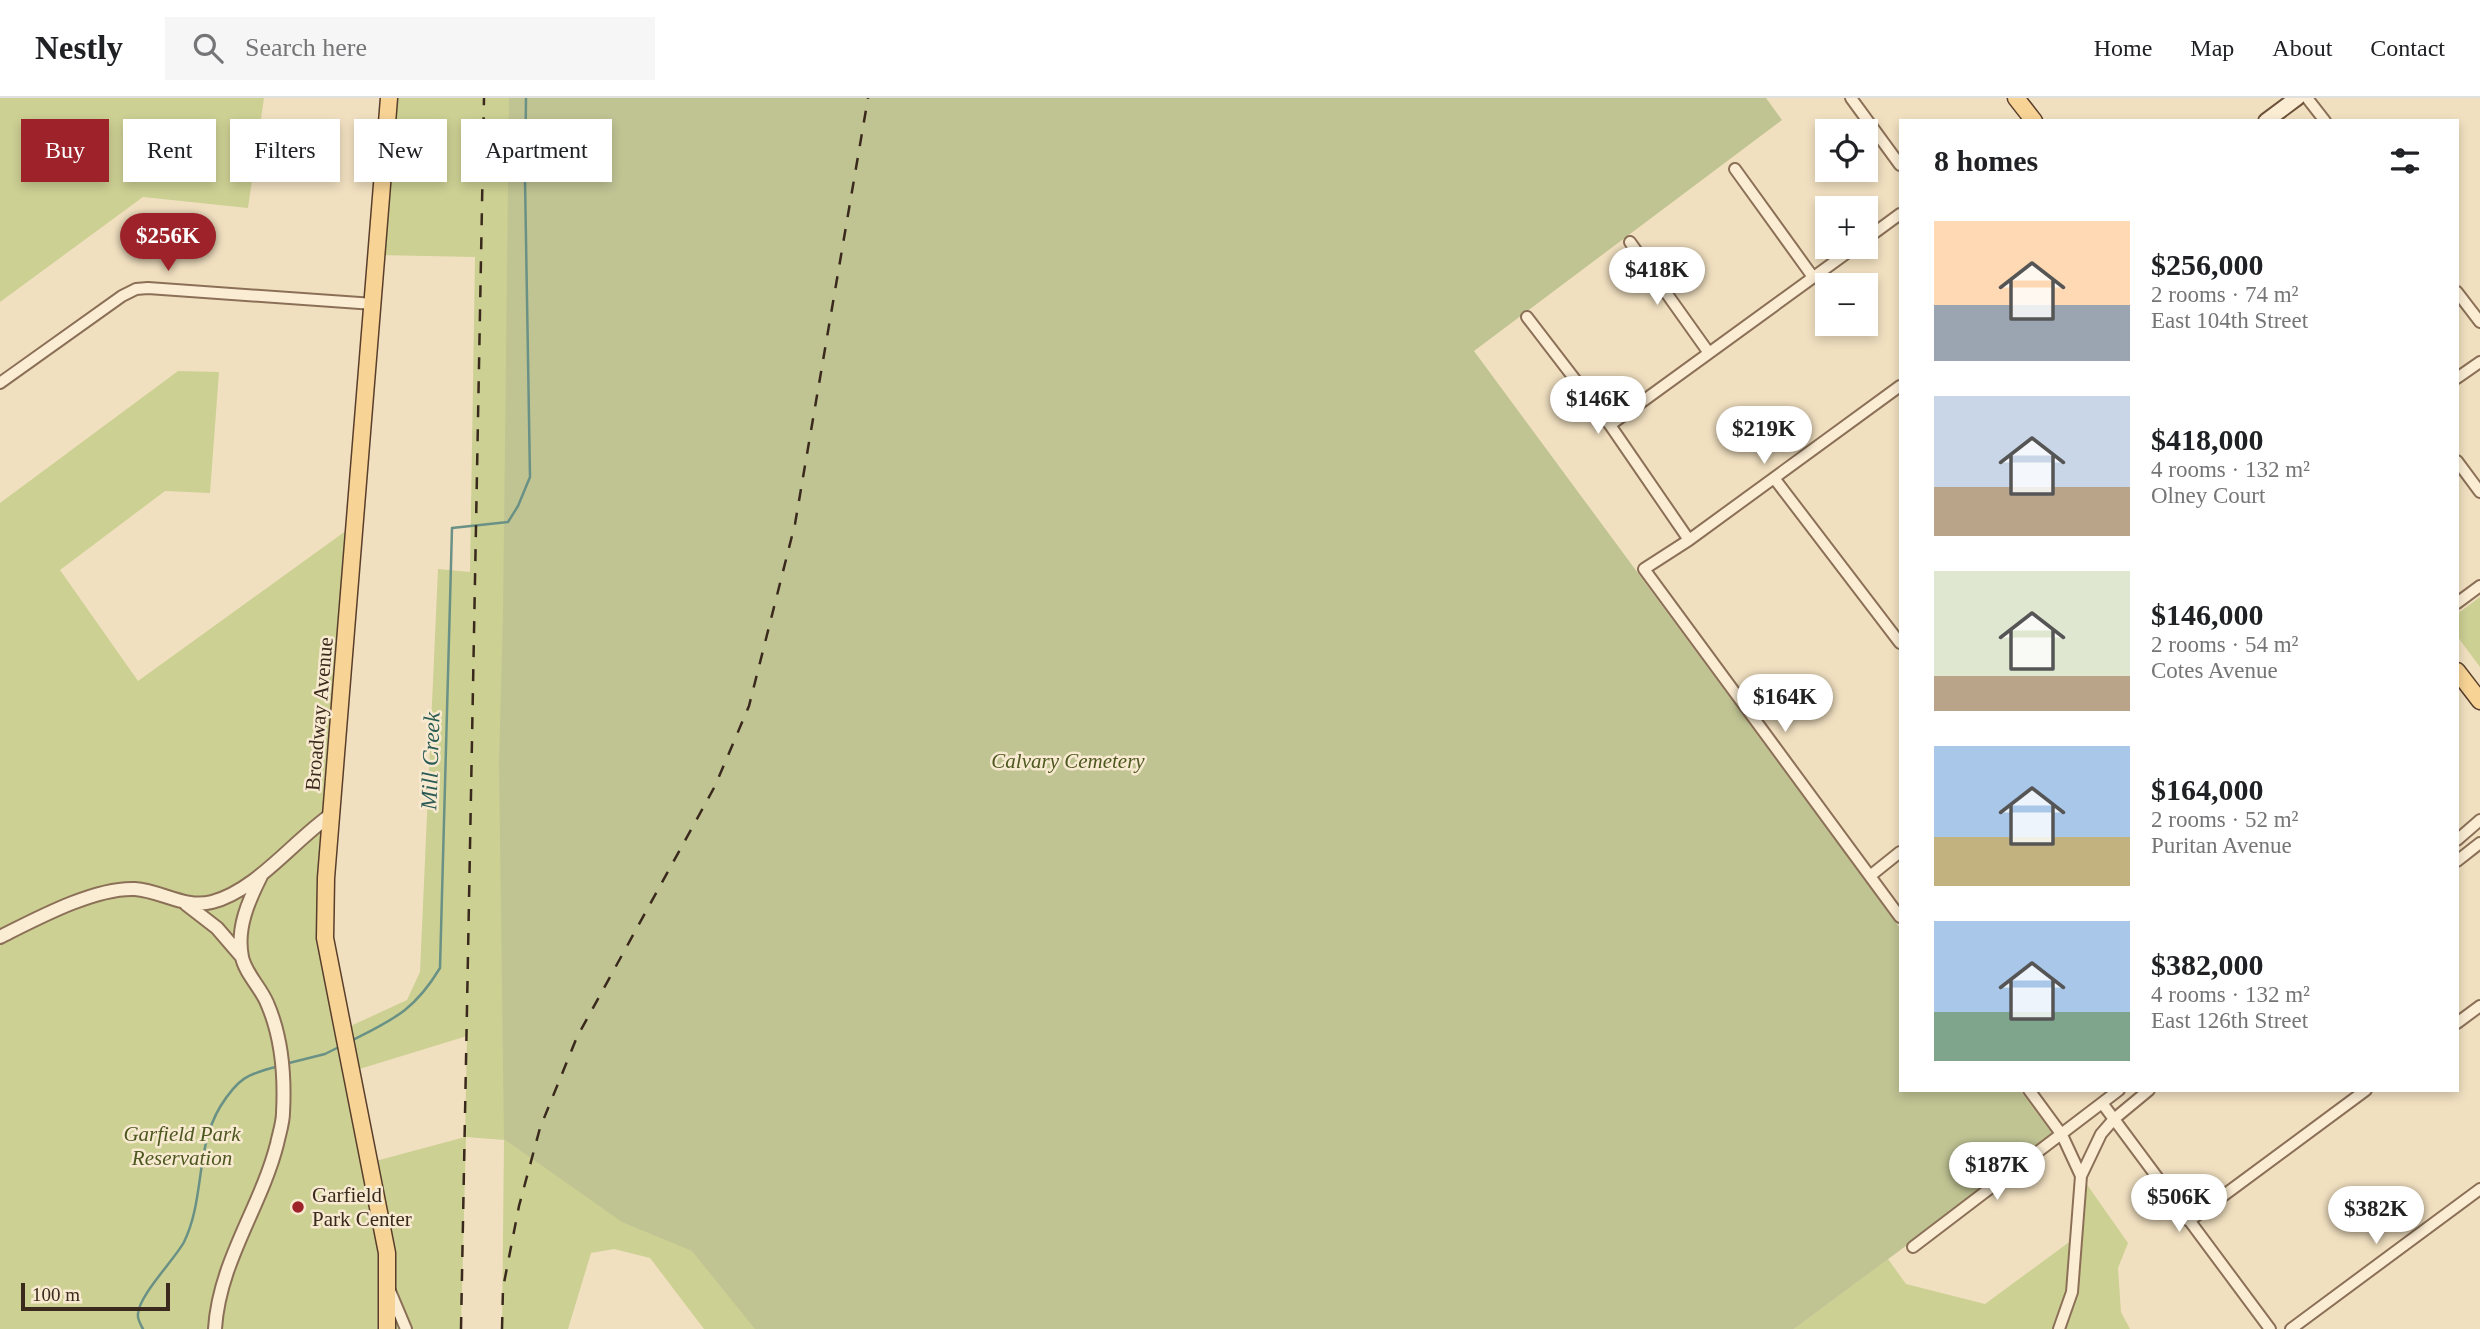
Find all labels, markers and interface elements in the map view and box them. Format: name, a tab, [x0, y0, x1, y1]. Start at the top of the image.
search box	[165, 17, 655, 80]
icon: search	[189, 29, 227, 67]
text: Nestly	[35, 30, 123, 66]
text: Search here	[245, 33, 367, 62]
text: Home	[2094, 35, 2152, 61]
text: Map	[2190, 35, 2234, 61]
text: About	[2272, 35, 2332, 61]
text: Contact	[2370, 35, 2445, 61]
chip: Buy	[21, 119, 109, 182]
chip: Rent	[123, 119, 216, 182]
chip: Filters	[230, 119, 340, 182]
chip: New	[354, 119, 447, 182]
chip: Apartment	[461, 119, 612, 182]
map controls	[1815, 119, 1878, 336]
button: locate	[1815, 119, 1878, 182]
icon: filters	[2386, 142, 2424, 180]
text: 8 homes	[1934, 144, 2038, 177]
button: +	[1815, 196, 1878, 259]
pin: $256K	[119, 214, 217, 273]
text: $256K	[136, 223, 200, 248]
pin: $418K	[1608, 248, 1706, 307]
text: $256,000	[2151, 248, 2264, 281]
icon: home	[1990, 249, 2074, 333]
text: $418K	[1625, 257, 1689, 282]
button: −	[1815, 273, 1878, 336]
text: 2 rooms · 74 m²	[2151, 282, 2298, 307]
text: East 104th Street	[2151, 308, 2308, 333]
pin: $146K	[1549, 376, 1647, 436]
text: $146K	[1566, 386, 1630, 411]
pin: $219K	[1715, 406, 1813, 466]
text: $219K	[1732, 416, 1796, 441]
text: $418,000	[2151, 423, 2264, 456]
icon: home	[1990, 424, 2074, 508]
text: 4 rooms · 132 m²	[2151, 457, 2310, 482]
text: Olney Court	[2151, 483, 2265, 508]
text: $146,000	[2151, 598, 2264, 631]
icon: home	[1990, 599, 2074, 683]
text: 2 rooms · 54 m²	[2151, 632, 2298, 657]
street label: Broadway Avenue	[300, 636, 338, 792]
text: Cotes Avenue	[2151, 658, 2278, 683]
pin: $164K	[1736, 674, 1834, 734]
text: $164K	[1753, 684, 1817, 709]
water label: Mill Creek	[416, 711, 445, 812]
park label: Calvary Cemetery	[991, 749, 1145, 773]
text: $164,000	[2151, 773, 2264, 806]
icon: home	[1990, 774, 2074, 858]
text: 2 rooms · 52 m²	[2151, 807, 2298, 832]
text: Puritan Avenue	[2151, 833, 2292, 858]
text: $382,000	[2151, 948, 2264, 981]
icon: home	[1990, 949, 2074, 1033]
text: 4 rooms · 132 m²	[2151, 982, 2310, 1007]
text: East 126th Street	[2151, 1008, 2308, 1033]
park label: Garfield Park Reservation	[123, 1122, 241, 1170]
pin: $187K	[1948, 1142, 2046, 1202]
text: $187K	[1965, 1152, 2029, 1177]
pin: $506K	[2130, 1174, 2228, 1234]
place label: Garfield Park Center	[312, 1183, 412, 1231]
text: $506K	[2147, 1184, 2211, 1209]
pin: $382K	[2327, 1186, 2425, 1246]
text: $382K	[2344, 1196, 2408, 1221]
marker: Garfield Park Center	[290, 1199, 306, 1215]
scale bar	[21, 1280, 170, 1312]
text: 100 m	[32, 1284, 80, 1305]

